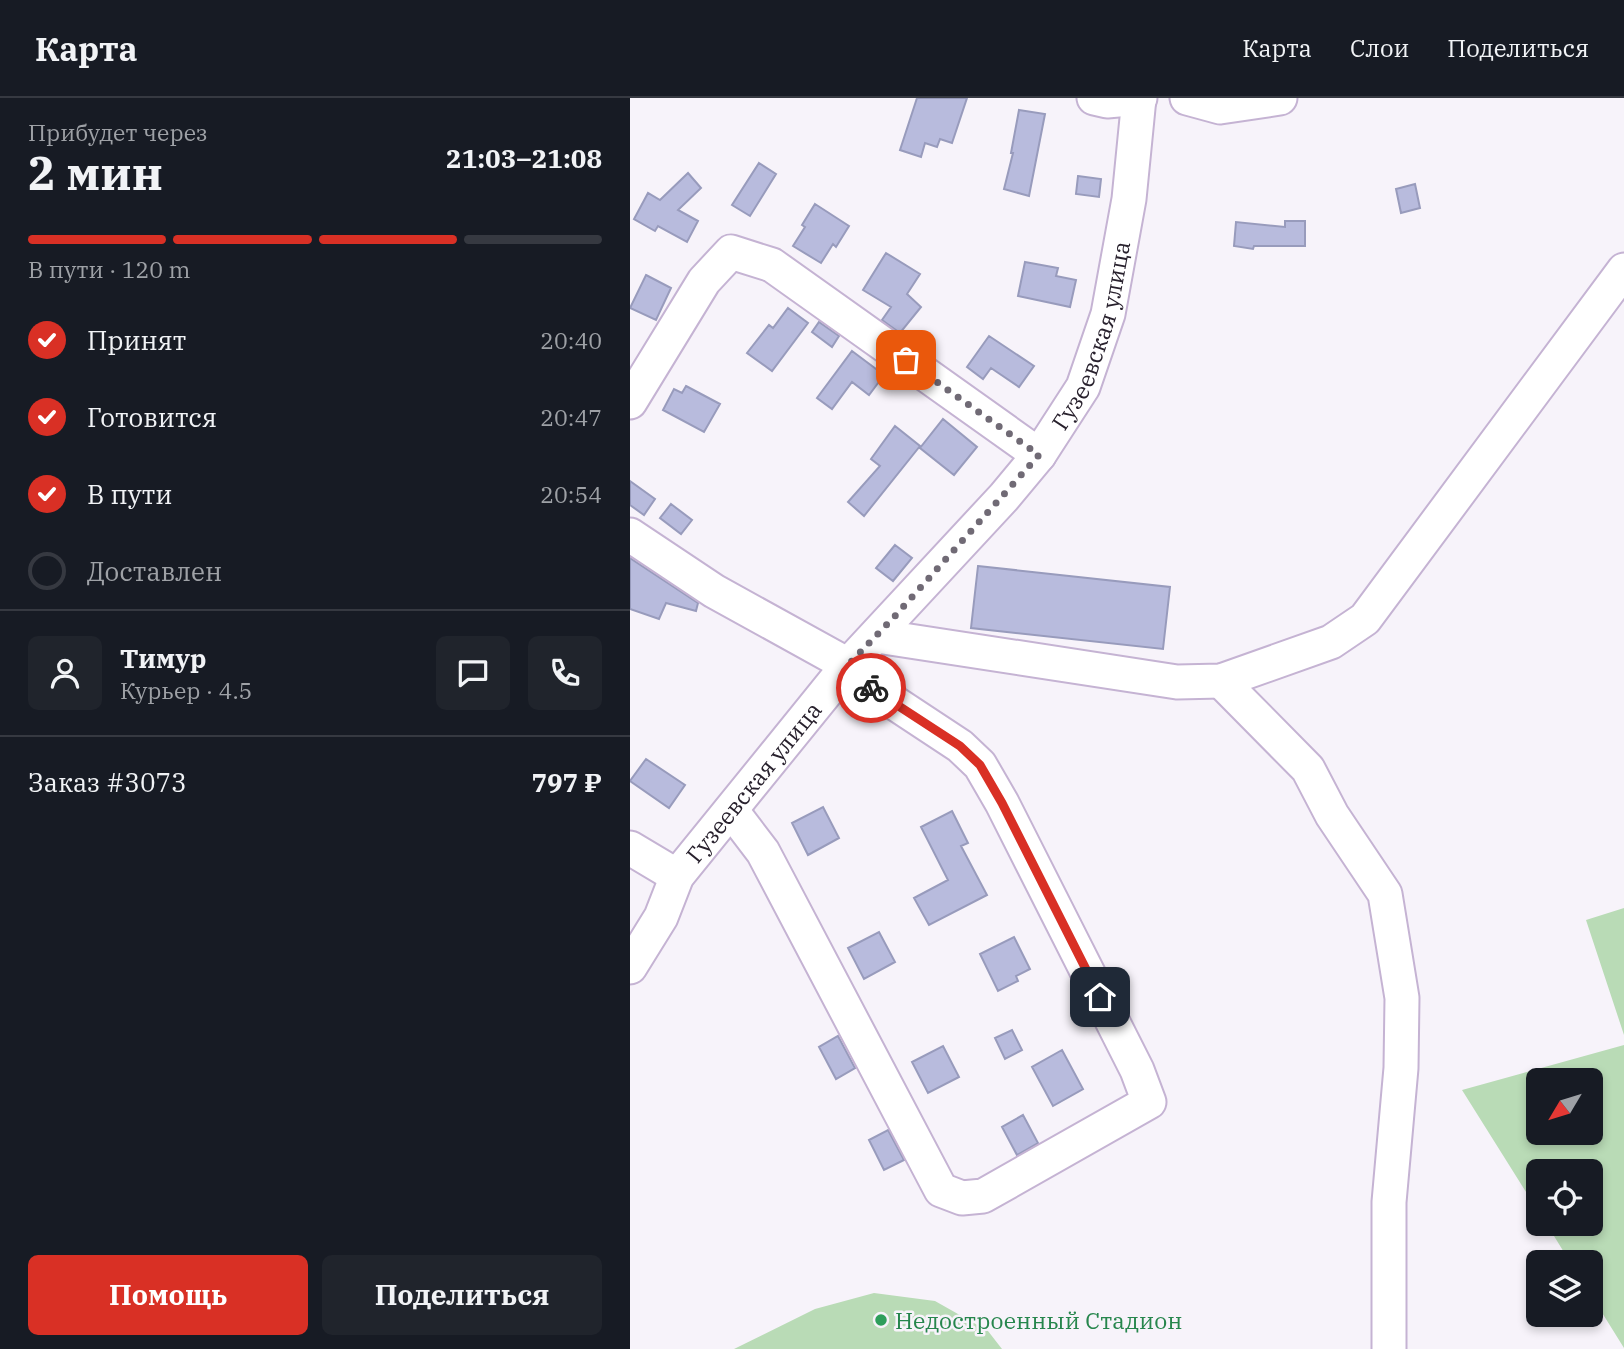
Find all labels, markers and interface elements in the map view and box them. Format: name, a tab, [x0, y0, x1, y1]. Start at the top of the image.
text: Карта	[35, 27, 138, 70]
text: Карта	[1242, 32, 1312, 64]
text: Слои	[1350, 32, 1409, 64]
text: Поделиться	[1447, 32, 1589, 64]
text: Прибудет через	[28, 117, 208, 147]
text: 21:03–21:08	[446, 141, 602, 175]
text: 2 мин	[28, 143, 163, 203]
street label: Гузеевская улица	[1044, 239, 1136, 435]
text: В пути · 120 m	[28, 254, 190, 284]
icon: check	[28, 321, 66, 359]
text: Принят	[87, 323, 186, 357]
text: 20:40	[540, 325, 602, 355]
pin	[876, 330, 936, 390]
icon: bag	[887, 341, 925, 379]
icon: check	[28, 398, 66, 436]
text: Готовится	[87, 400, 217, 434]
text: 20:47	[540, 402, 602, 432]
icon: check	[28, 475, 66, 513]
text: В пути	[87, 477, 172, 511]
text: 20:54	[540, 479, 602, 509]
text: Доставлен	[87, 554, 222, 588]
button: person	[28, 636, 102, 710]
button: chat	[436, 636, 510, 710]
button: phone	[528, 636, 602, 710]
text: Тимур	[120, 641, 207, 675]
courier	[836, 653, 906, 723]
icon: bike	[852, 669, 890, 707]
text: Курьер · 4.5	[120, 675, 252, 705]
street label: Гузеевская улица	[679, 695, 828, 869]
text: Заказ #3073	[28, 765, 187, 799]
text: 797 ₽	[531, 765, 602, 799]
pin	[1070, 967, 1130, 1027]
icon: home	[1081, 978, 1119, 1016]
north arrow	[1526, 1068, 1603, 1144]
map controls	[1526, 1068, 1603, 1327]
button: locate	[1526, 1159, 1603, 1236]
button: layers	[1526, 1250, 1603, 1327]
button: Помощь	[28, 1255, 308, 1335]
button: Поделиться	[322, 1255, 602, 1335]
place label: Недостроенный Стадион	[895, 1305, 1182, 1335]
marker: Недостроенный Стадион	[873, 1312, 889, 1328]

